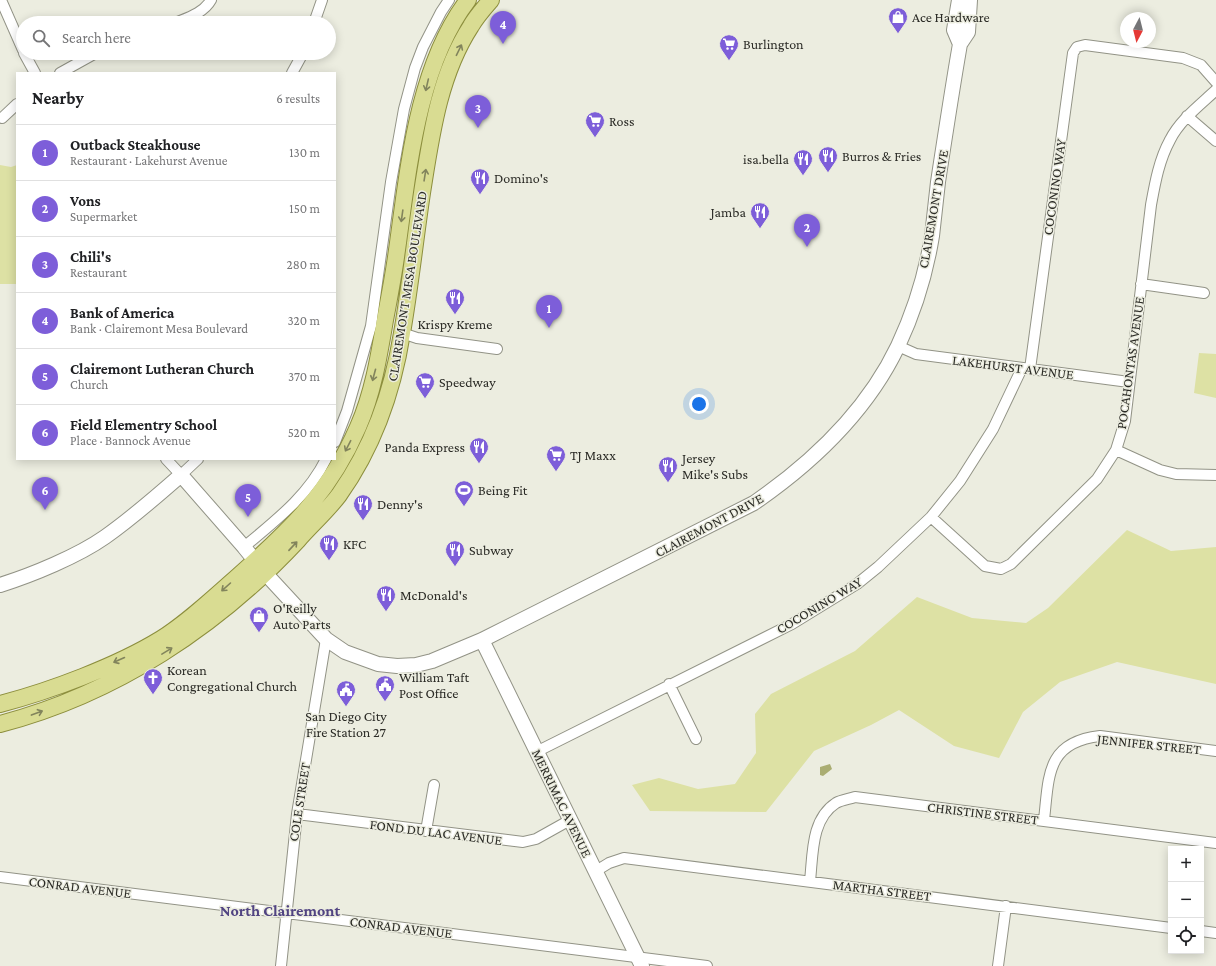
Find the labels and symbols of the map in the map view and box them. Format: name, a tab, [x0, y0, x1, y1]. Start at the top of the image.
shop icon: Ace Hardware	[887, 6, 909, 34]
place label: Ace Hardware	[912, 9, 990, 25]
pin: 4	[490, 11, 516, 44]
north arrow	[1120, 12, 1156, 48]
supermarket icon: Burlington	[718, 33, 740, 61]
place label: Burlington	[743, 36, 804, 52]
one-way arrow	[455, 44, 463, 56]
one-way arrow	[423, 78, 431, 91]
pin: 3	[465, 95, 491, 128]
supermarket icon: Ross	[584, 110, 606, 138]
place label: Ross	[609, 113, 635, 129]
street label: COCONINO WAY	[1039, 137, 1069, 236]
restaurant icon: Burros & Fries	[817, 145, 839, 173]
restaurant icon: isa.bella	[792, 148, 814, 176]
place label: Burros & Fries	[842, 148, 921, 164]
street label: CLAIREMONT DRIVE	[915, 148, 951, 270]
place label: isa.bella	[743, 151, 790, 167]
restaurant icon: Domino's	[469, 167, 491, 195]
one-way arrow	[421, 169, 429, 182]
place label: Domino's	[494, 170, 548, 186]
street label: CLAIREMONT MESA BOULEVARD	[384, 190, 430, 382]
restaurant icon: Jamba	[749, 201, 771, 229]
place label: Jamba	[708, 204, 747, 220]
one-way arrow	[398, 209, 406, 222]
pin: 2	[794, 214, 820, 247]
restaurant icon: Krispy Kreme	[444, 287, 466, 315]
pin: 1	[536, 295, 562, 328]
street label: POCAHONTAS AVENUE	[1113, 295, 1147, 430]
place label: Krispy Kreme	[418, 316, 492, 332]
street label: LAKEHURST AVENUE	[951, 352, 1075, 382]
one-way arrow	[370, 369, 378, 382]
supermarket icon: Speedway	[414, 371, 436, 399]
place label: Speedway	[439, 374, 496, 390]
your location	[689, 394, 709, 414]
restaurant icon: Panda Express	[468, 436, 490, 464]
place label: Panda Express	[385, 439, 465, 455]
one-way arrow	[344, 440, 351, 452]
supermarket icon: TJ Maxx	[545, 444, 567, 472]
place label: TJ Maxx	[570, 447, 616, 463]
place label: Jersey Mike's Subs	[680, 450, 748, 482]
restaurant icon: Jersey Mike's Subs	[657, 455, 679, 483]
pin: 6	[32, 477, 58, 510]
sports icon: Being Fit	[453, 479, 475, 507]
place label: Being Fit	[478, 482, 528, 498]
pin: 5	[235, 484, 261, 517]
street label: CLAIREMONT DRIVE	[652, 490, 766, 560]
restaurant icon: Denny's	[352, 493, 374, 521]
place label: Denny's	[377, 496, 423, 512]
restaurant icon: KFC	[318, 533, 340, 561]
place label: KFC	[343, 536, 366, 552]
restaurant icon: Subway	[444, 539, 466, 567]
one-way arrow	[288, 541, 297, 551]
place label: Subway	[469, 542, 514, 558]
street label: COCONINO WAY	[773, 573, 865, 637]
one-way arrow	[222, 582, 232, 591]
restaurant icon: McDonald's	[375, 584, 397, 612]
place label: McDonald's	[400, 587, 467, 603]
place label: O'Reilly Auto Parts	[273, 600, 331, 632]
shop icon: O'Reilly Auto Parts	[248, 605, 270, 633]
one-way arrow	[161, 646, 173, 654]
one-way arrow	[114, 657, 126, 664]
place label: Korean Congregational Church	[167, 662, 298, 694]
church icon: Korean Congregational Church	[142, 667, 164, 695]
place label: William Taft Post Office	[399, 669, 469, 701]
public building icon: William Taft Post Office	[374, 674, 396, 702]
public building icon: San Diego City Fire Station 27	[335, 679, 357, 707]
place label: San Diego City Fire Station 27	[305, 708, 387, 740]
one-way arrow	[31, 709, 43, 717]
street label: JENNIFER STREET	[1094, 730, 1202, 757]
street label: MERRIMAC AVENUE	[529, 746, 595, 860]
street label: COLE STREET	[285, 761, 313, 842]
street label: CHRISTINE STREET	[926, 798, 1040, 828]
street label: FOND DU LAC AVENUE	[369, 816, 504, 848]
street label: CONRAD AVENUE	[28, 873, 133, 901]
street label: MARTHA STREET	[832, 876, 933, 904]
district label: North Clairemont	[220, 902, 341, 919]
street label: CONRAD AVENUE	[349, 913, 454, 941]

